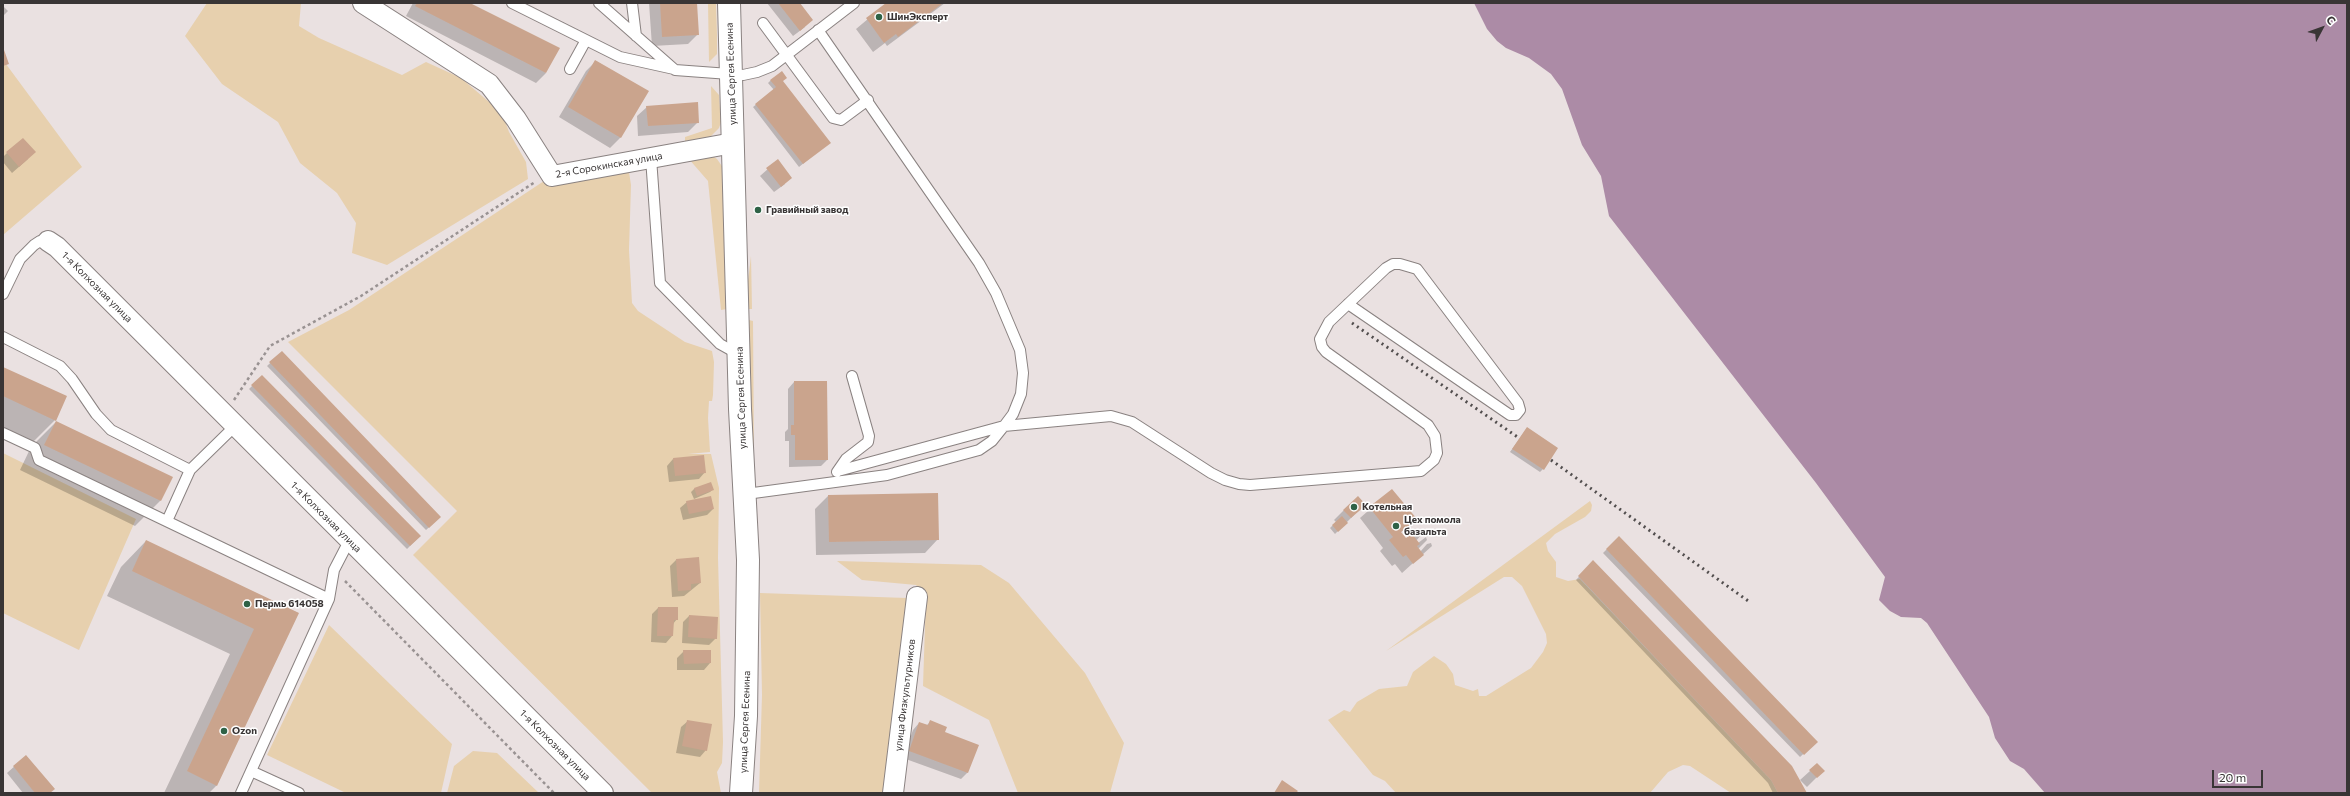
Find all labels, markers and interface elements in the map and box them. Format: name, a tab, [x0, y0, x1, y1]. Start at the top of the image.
north arrow	[2302, 8, 2342, 48]
place label: ШинЭксперт	[887, 11, 948, 23]
marker: ШинЭксперт	[874, 12, 884, 22]
text: С	[2324, 13, 2339, 27]
street label: улица Сергея Есенина	[723, 23, 739, 125]
street label: 2-я Сорокинская улица	[555, 150, 663, 180]
place label: Гравийный завод	[766, 204, 848, 216]
marker: Гравийный завод	[753, 205, 763, 215]
street label: 1-я Колхозная улица	[59, 249, 135, 325]
street label: улица Сергея Есенина	[733, 347, 749, 449]
street label: 1-я Колхозная улица	[288, 479, 364, 555]
place label: Котельная	[1362, 501, 1412, 513]
marker: Котельная	[1349, 502, 1359, 512]
place label: Цех помола базальта	[1404, 514, 1461, 538]
marker: Цех помола базальта	[1391, 521, 1401, 531]
place label: Пермь 614058	[255, 598, 324, 610]
marker: Пермь 614058	[242, 599, 252, 609]
street label: улица Физкультурников	[892, 638, 918, 752]
street label: улица Сергея Есенина	[737, 671, 753, 773]
street label: 1-я Колхозная улица	[517, 707, 593, 783]
place label: Ozon	[232, 725, 257, 737]
marker: Ozon	[219, 726, 229, 736]
scale bar	[2214, 762, 2265, 788]
text: 20 m	[2219, 770, 2246, 784]

